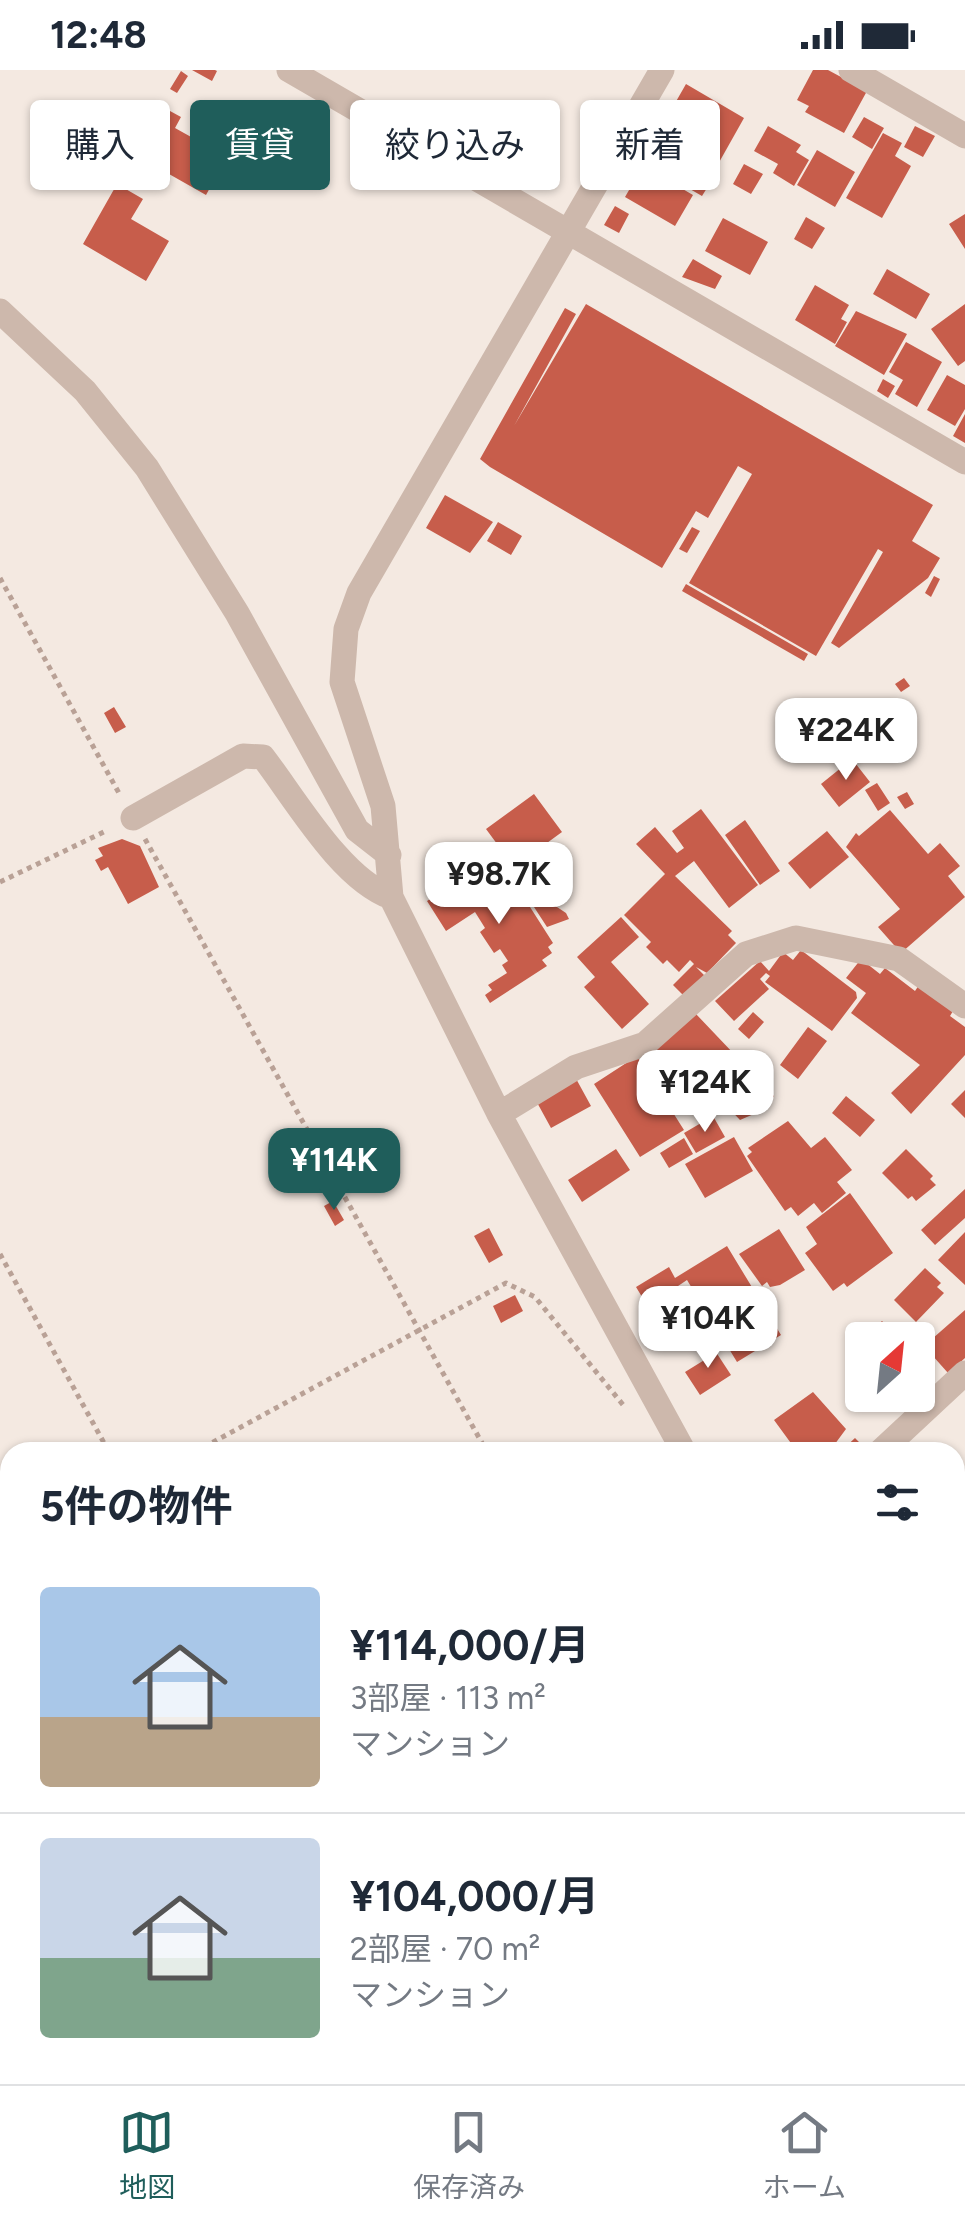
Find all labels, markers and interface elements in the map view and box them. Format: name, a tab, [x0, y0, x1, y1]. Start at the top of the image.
text: 12:48	[50, 12, 147, 58]
chip: 購入	[30, 100, 170, 190]
chip: 賃貸	[190, 100, 330, 190]
chip: 絞り込み	[350, 100, 560, 190]
chip: 新着	[580, 100, 720, 190]
pin: ¥224K	[776, 698, 916, 783]
text: ¥224K	[797, 711, 895, 749]
pin: ¥98.7K	[418, 842, 580, 927]
text: ¥98.7K	[447, 855, 551, 893]
pin: ¥124K	[635, 1050, 775, 1135]
text: ¥124K	[659, 1063, 751, 1101]
pin: ¥114K	[264, 1128, 404, 1213]
text: ¥114K	[290, 1141, 378, 1179]
pin: ¥104K	[638, 1286, 778, 1371]
text: ¥104K	[661, 1299, 755, 1337]
north arrow	[845, 1322, 935, 1412]
map controls	[845, 1322, 935, 1412]
icon: filters	[870, 1475, 925, 1530]
text: 5件の物件	[40, 1481, 232, 1532]
text: ¥114,000/月	[350, 1620, 590, 1671]
icon: home	[120, 1627, 240, 1747]
text: 3部屋 · 113 m²	[350, 1679, 546, 1717]
text: マンション	[350, 1725, 510, 1763]
text: ¥104,000/月	[350, 1871, 599, 1922]
icon: home	[120, 1878, 240, 1998]
text: 2部屋 · 70 m²	[350, 1930, 540, 1968]
text: マンション	[350, 1976, 510, 2014]
tab: 地図	[119, 2105, 175, 2205]
tab: 保存済み	[413, 2105, 525, 2205]
tab: ホーム	[763, 2105, 846, 2205]

